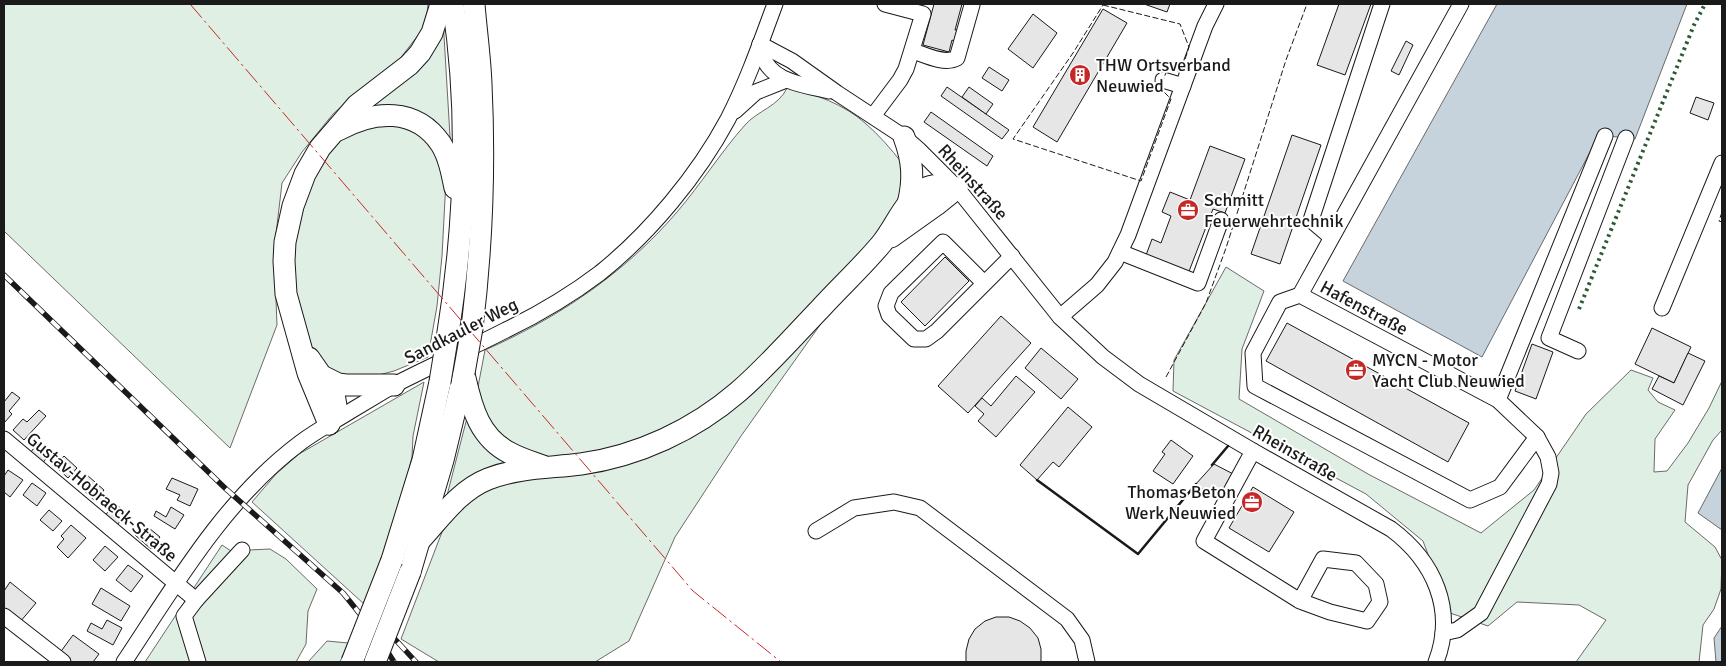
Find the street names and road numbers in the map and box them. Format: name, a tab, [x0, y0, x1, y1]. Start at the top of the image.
street label: Rheinstraße	[933, 140, 1013, 224]
street label: Hafenstraße	[1316, 276, 1412, 340]
street label: Sandkauler Weg	[401, 293, 521, 369]
street label: Rheinstraße	[1249, 420, 1341, 486]
street label: Gustav-Hobraeck-Straße	[22, 427, 182, 567]

